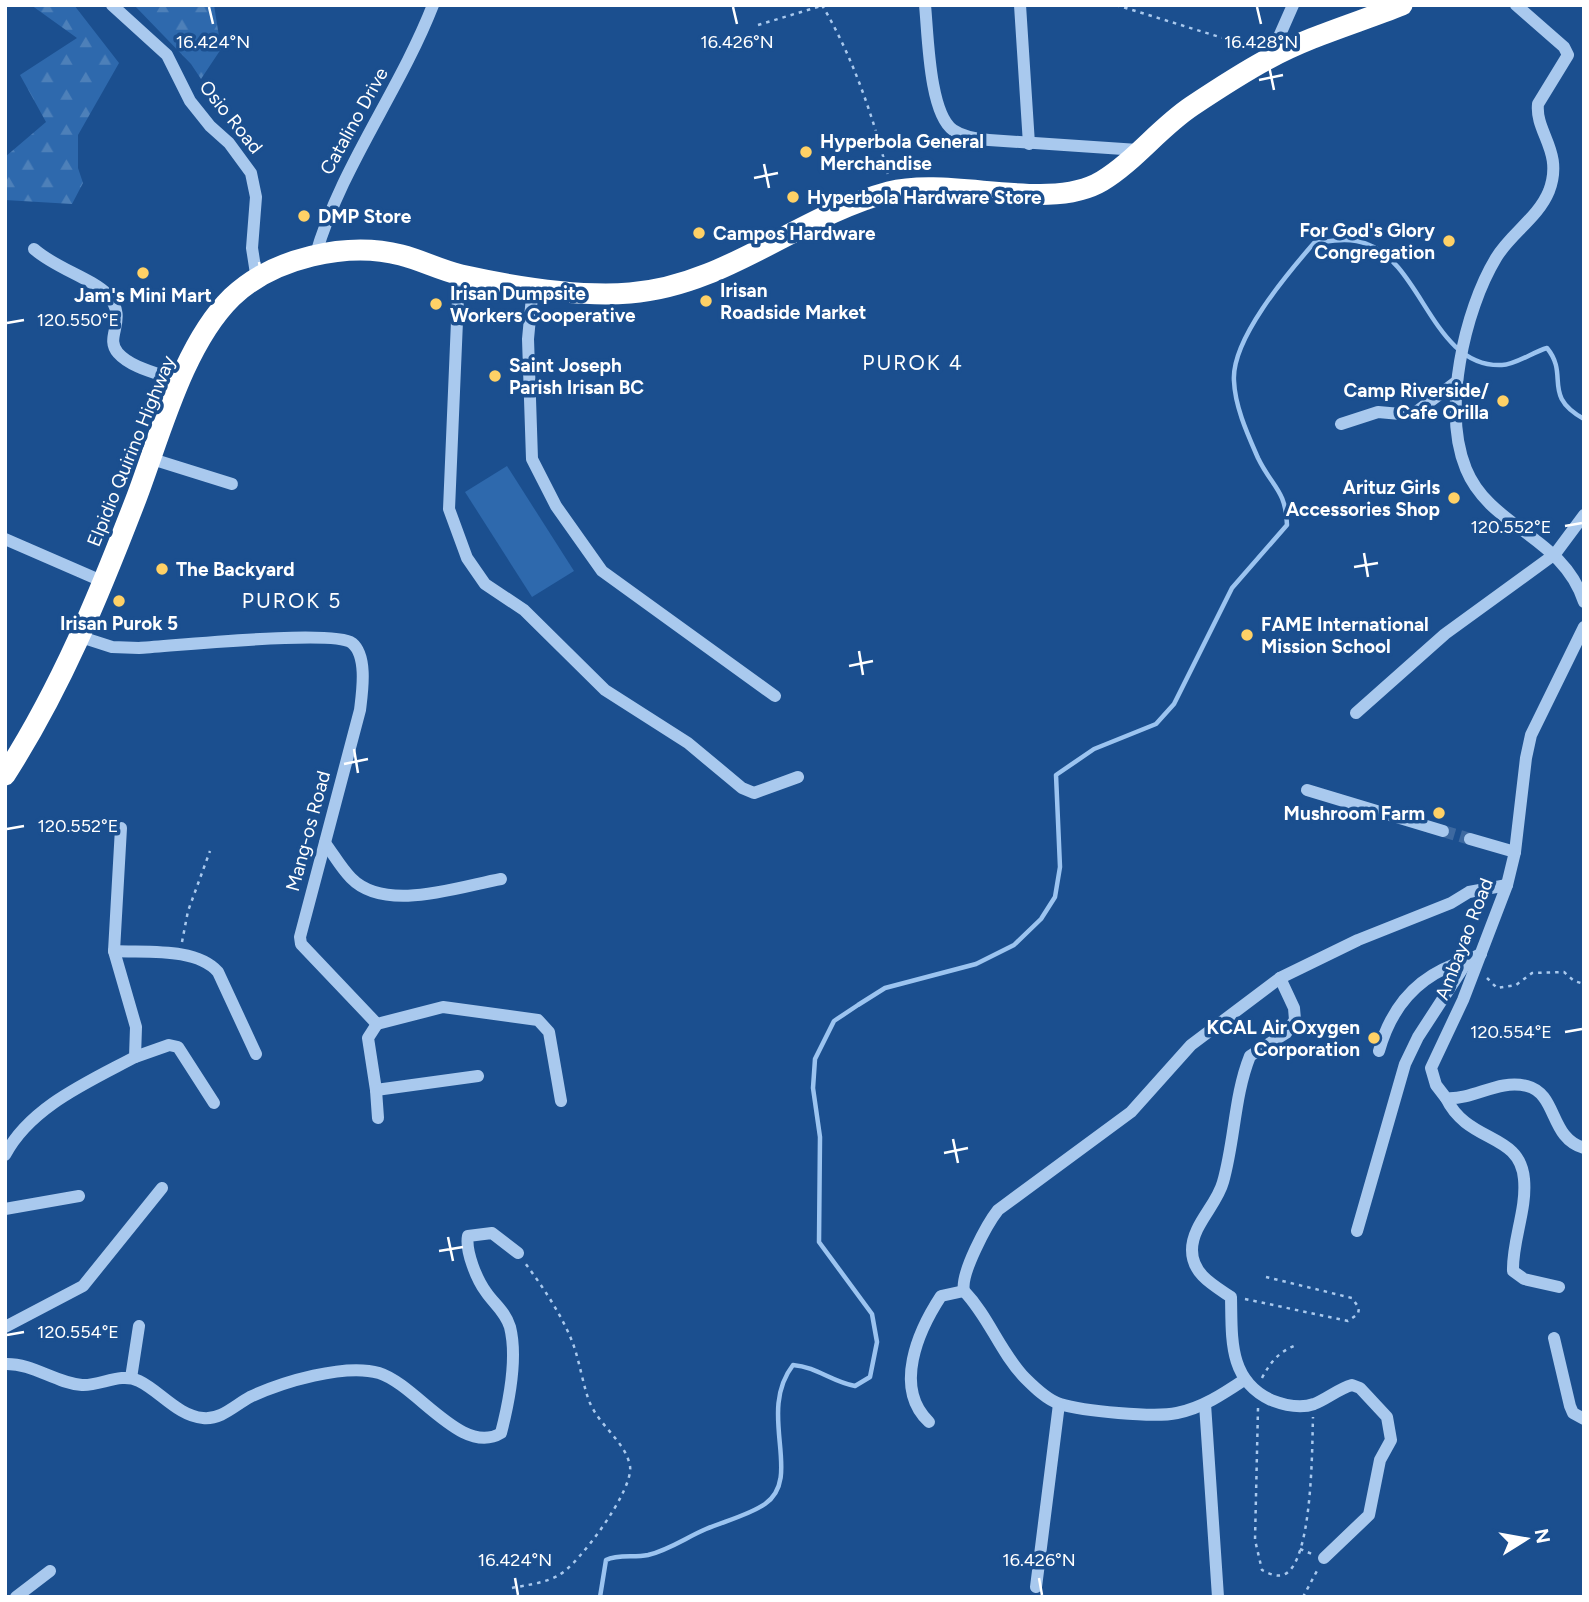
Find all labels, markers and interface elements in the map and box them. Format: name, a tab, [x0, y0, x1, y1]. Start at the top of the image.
text: 16.424°N	[176, 31, 250, 53]
text: 16.426°N	[700, 31, 774, 53]
text: 16.428°N	[1224, 31, 1298, 53]
street label: Catalino Drive	[315, 63, 393, 179]
street label: Osio Road	[195, 76, 267, 158]
place label: Hyperbola General Merchandise	[820, 130, 984, 175]
marker: Hyperbola General Merchandise	[798, 144, 814, 160]
place label: Hyperbola Hardware Store	[807, 186, 1042, 209]
marker: Hyperbola Hardware Store	[785, 189, 801, 205]
place label: DMP Store	[318, 205, 412, 228]
marker: DMP Store	[296, 208, 312, 224]
place label: For God's Glory Congregation	[1299, 219, 1435, 264]
place label: Campos Hardware	[713, 222, 876, 245]
marker: Campos Hardware	[691, 225, 707, 241]
marker: For God's Glory Congregation	[1441, 233, 1457, 249]
marker: Jam's Mini Mart	[135, 265, 151, 281]
place label: Irisan Roadside Market	[720, 279, 867, 324]
place label: Irisan Dumpsite Workers Cooperative	[450, 282, 636, 327]
place label: Jam's Mini Mart	[74, 284, 212, 307]
marker: Irisan Roadside Market	[698, 293, 714, 309]
marker: Irisan Dumpsite Workers Cooperative	[428, 296, 444, 312]
text: 120.550°E	[37, 309, 119, 331]
district label: PUROK 4	[862, 350, 964, 375]
street label: Elpidio Quirino Highway	[82, 352, 180, 550]
place label: Saint Joseph Parish Irisan BC	[509, 354, 644, 399]
marker: Saint Joseph Parish Irisan BC	[487, 368, 503, 384]
place label: Camp Riverside/ Cafe Orilla	[1343, 379, 1489, 424]
marker: Camp Riverside/ Cafe Orilla	[1495, 393, 1511, 409]
place label: Arituz Girls Accessories Shop	[1286, 476, 1440, 521]
marker: Arituz Girls Accessories Shop	[1446, 490, 1462, 506]
text: 120.552°E	[1471, 516, 1551, 538]
place label: The Backyard	[176, 558, 295, 581]
marker: The Backyard	[154, 561, 170, 577]
district label: PUROK 5	[242, 588, 342, 613]
marker: Irisan Purok 5	[111, 593, 127, 609]
place label: Irisan Purok 5	[60, 612, 178, 635]
place label: FAME International Mission School	[1261, 613, 1429, 658]
marker: FAME International Mission School	[1239, 627, 1255, 643]
street label: Mang-os Road	[281, 768, 335, 894]
place label: Mushroom Farm	[1284, 802, 1425, 825]
marker: Mushroom Farm	[1431, 805, 1447, 821]
text: 120.552°E	[38, 815, 118, 837]
street label: Ambayao Road	[1430, 875, 1498, 1003]
place label: KCAL Air Oxygen Corporation	[1206, 1016, 1360, 1061]
text: 120.554°E	[1470, 1021, 1552, 1043]
marker: KCAL Air Oxygen Corporation	[1366, 1030, 1382, 1046]
text: 120.554°E	[37, 1321, 119, 1343]
north arrow	[1491, 1504, 1561, 1574]
text: N	[1530, 1526, 1555, 1545]
text: 16.424°N	[478, 1549, 552, 1571]
text: 16.426°N	[1002, 1549, 1076, 1571]

